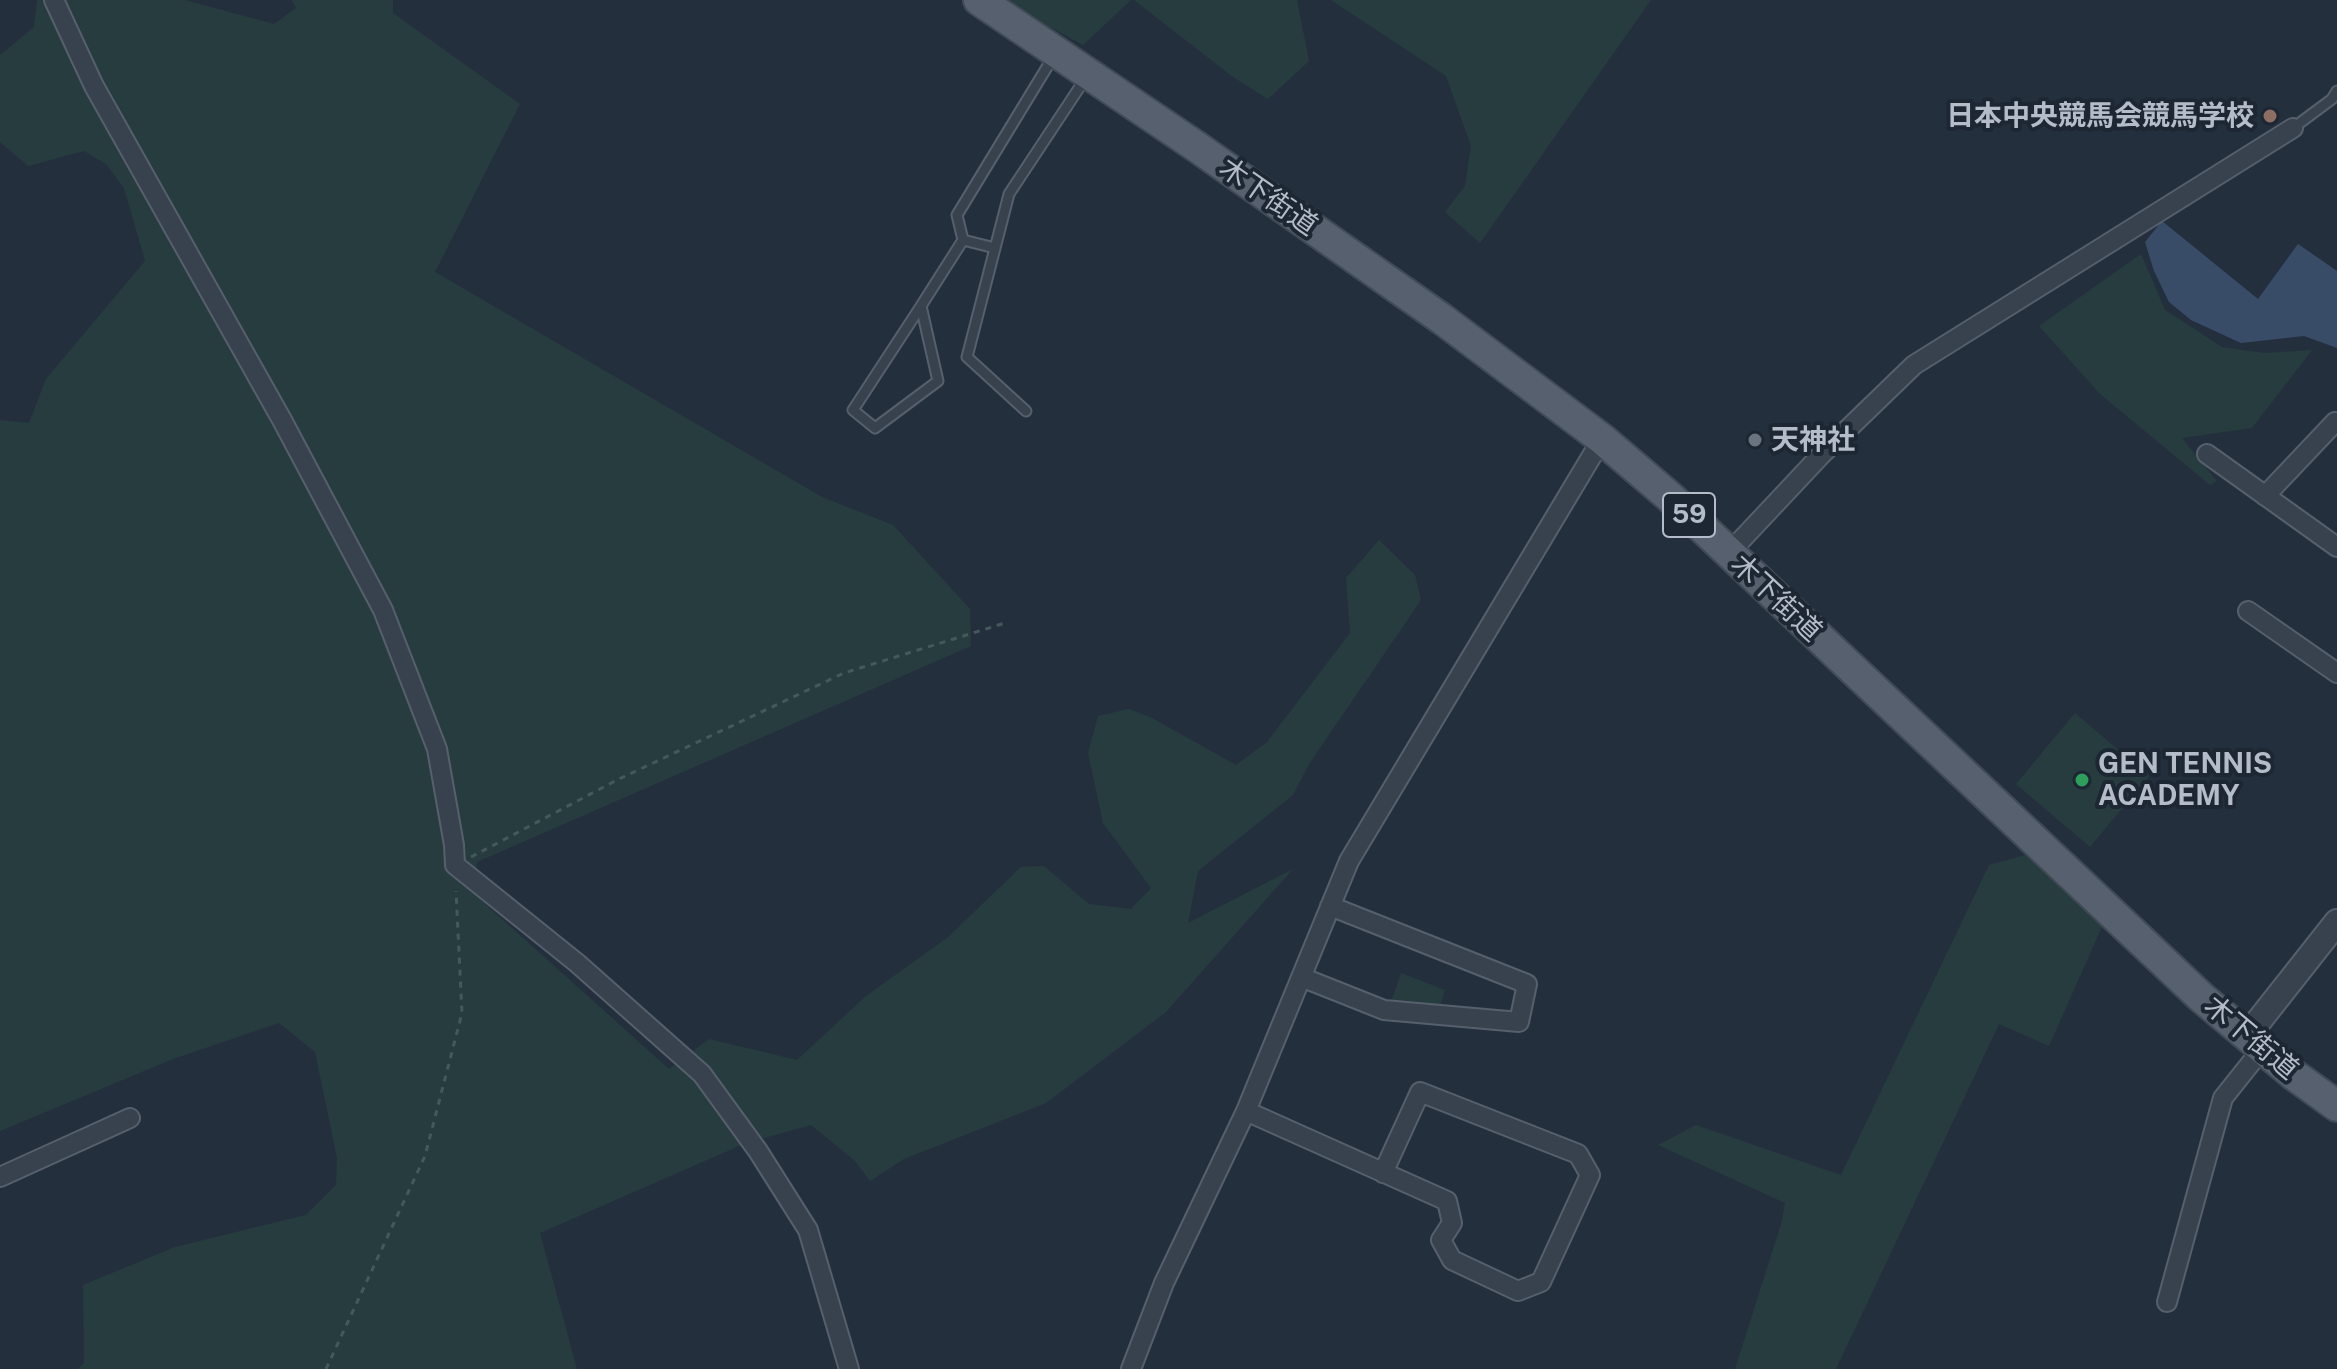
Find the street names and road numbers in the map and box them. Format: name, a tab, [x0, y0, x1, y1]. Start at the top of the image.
street label: 木下街道	[1212, 151, 1324, 243]
road number: 59	[1663, 493, 1715, 537]
street label: 木下街道	[1724, 548, 1828, 648]
street label: 木下街道	[2197, 989, 2305, 1087]

